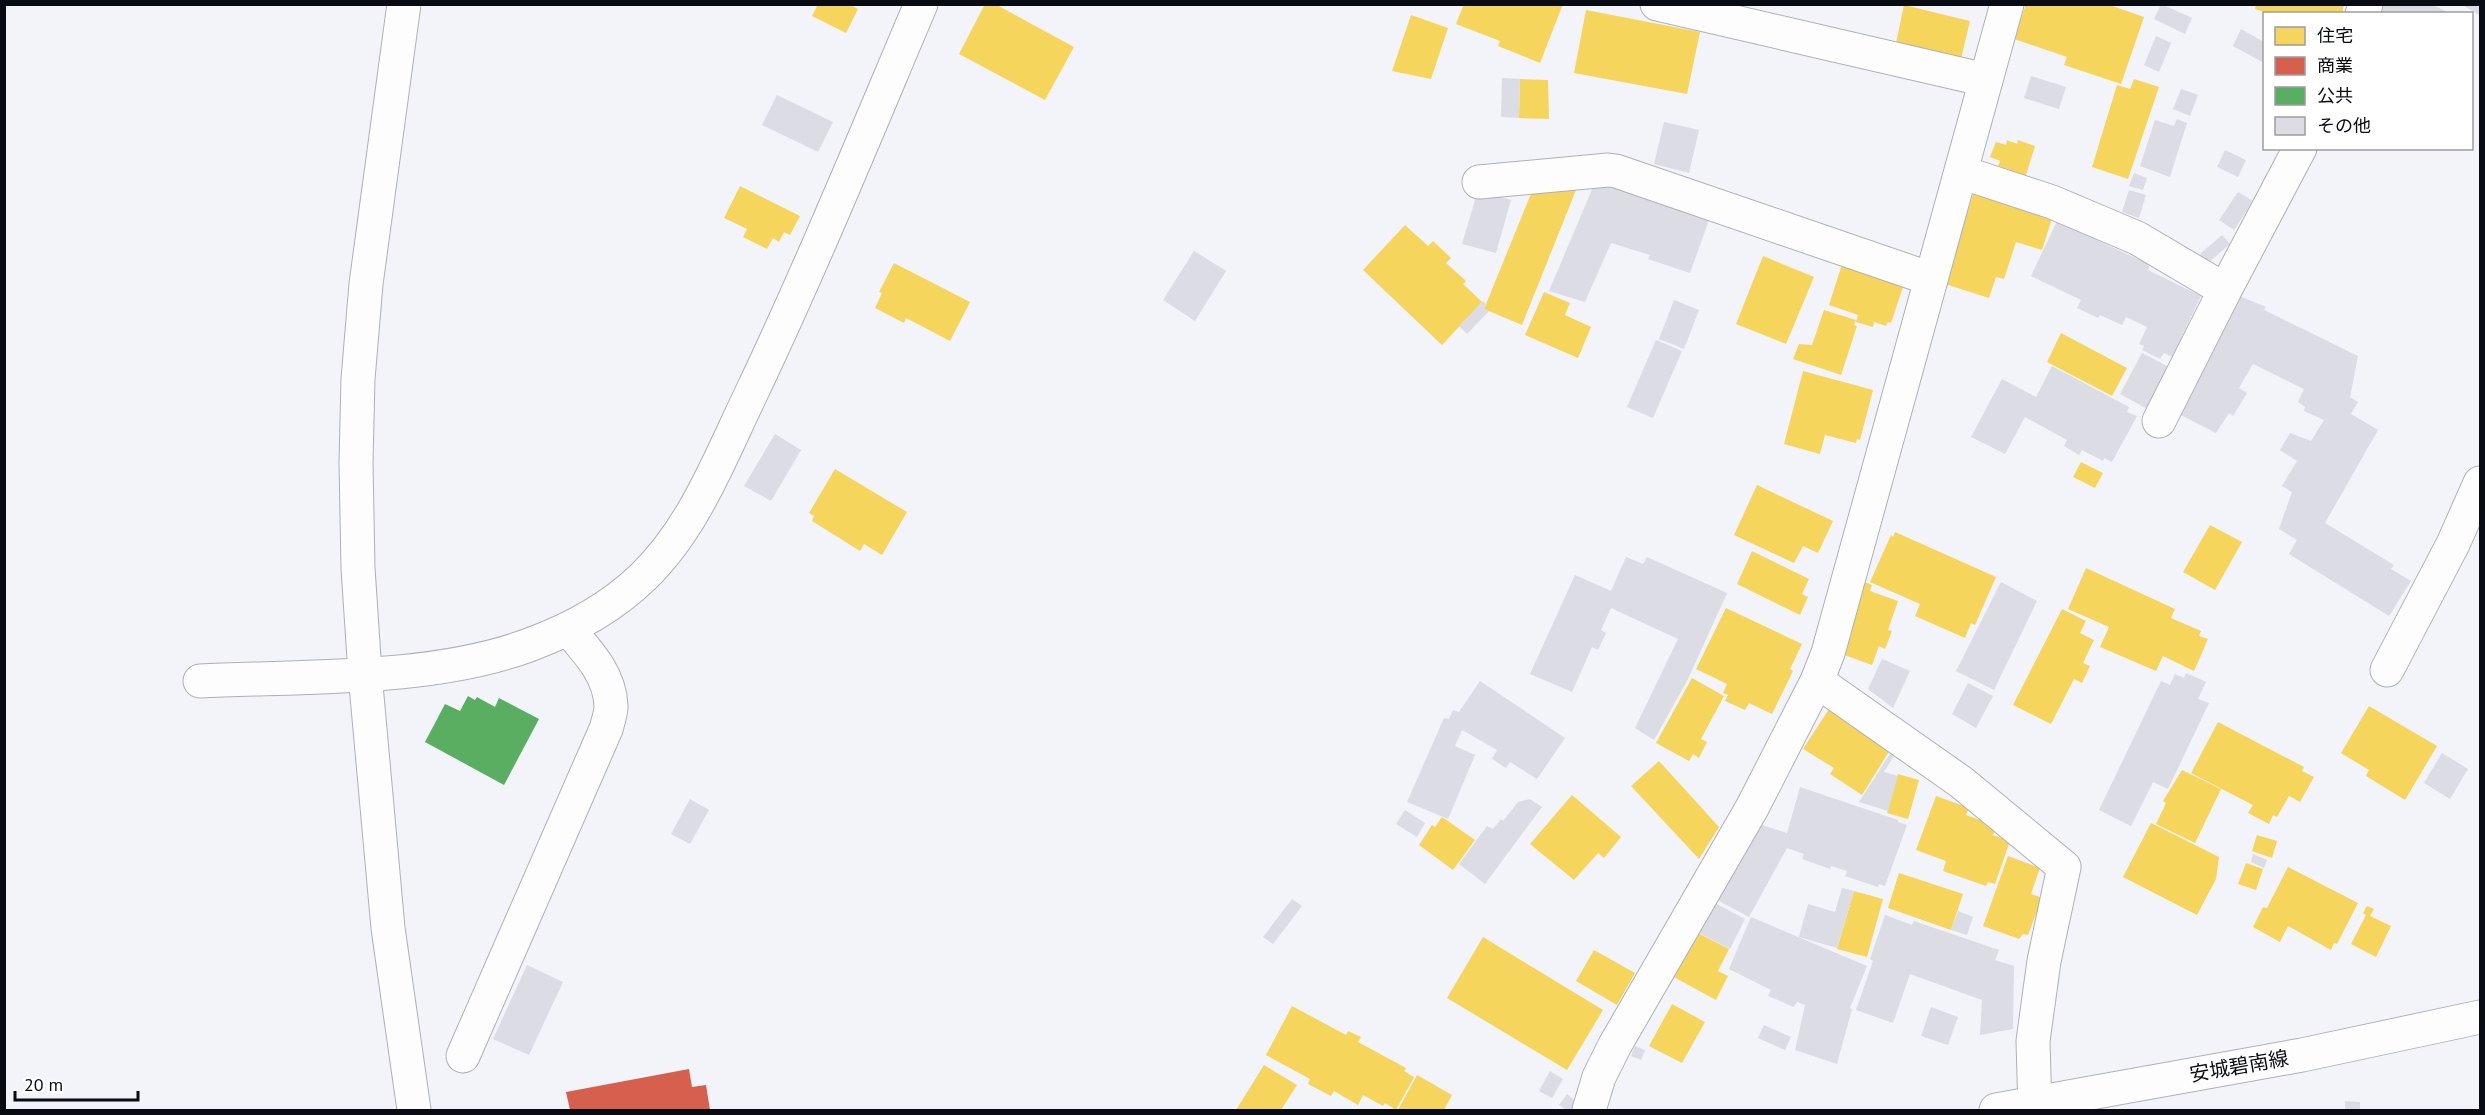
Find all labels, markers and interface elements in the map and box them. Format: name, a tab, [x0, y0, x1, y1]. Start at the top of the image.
legend	[2263, 12, 2473, 150]
text: 住宅	[2317, 24, 2353, 47]
text: 商業	[2317, 54, 2353, 77]
text: 公共	[2317, 84, 2353, 107]
text: その他	[2317, 114, 2371, 137]
street label: 安城碧南線	[2188, 1045, 2290, 1087]
scale bar	[15, 1064, 138, 1102]
text: 20 m	[24, 1073, 63, 1096]

